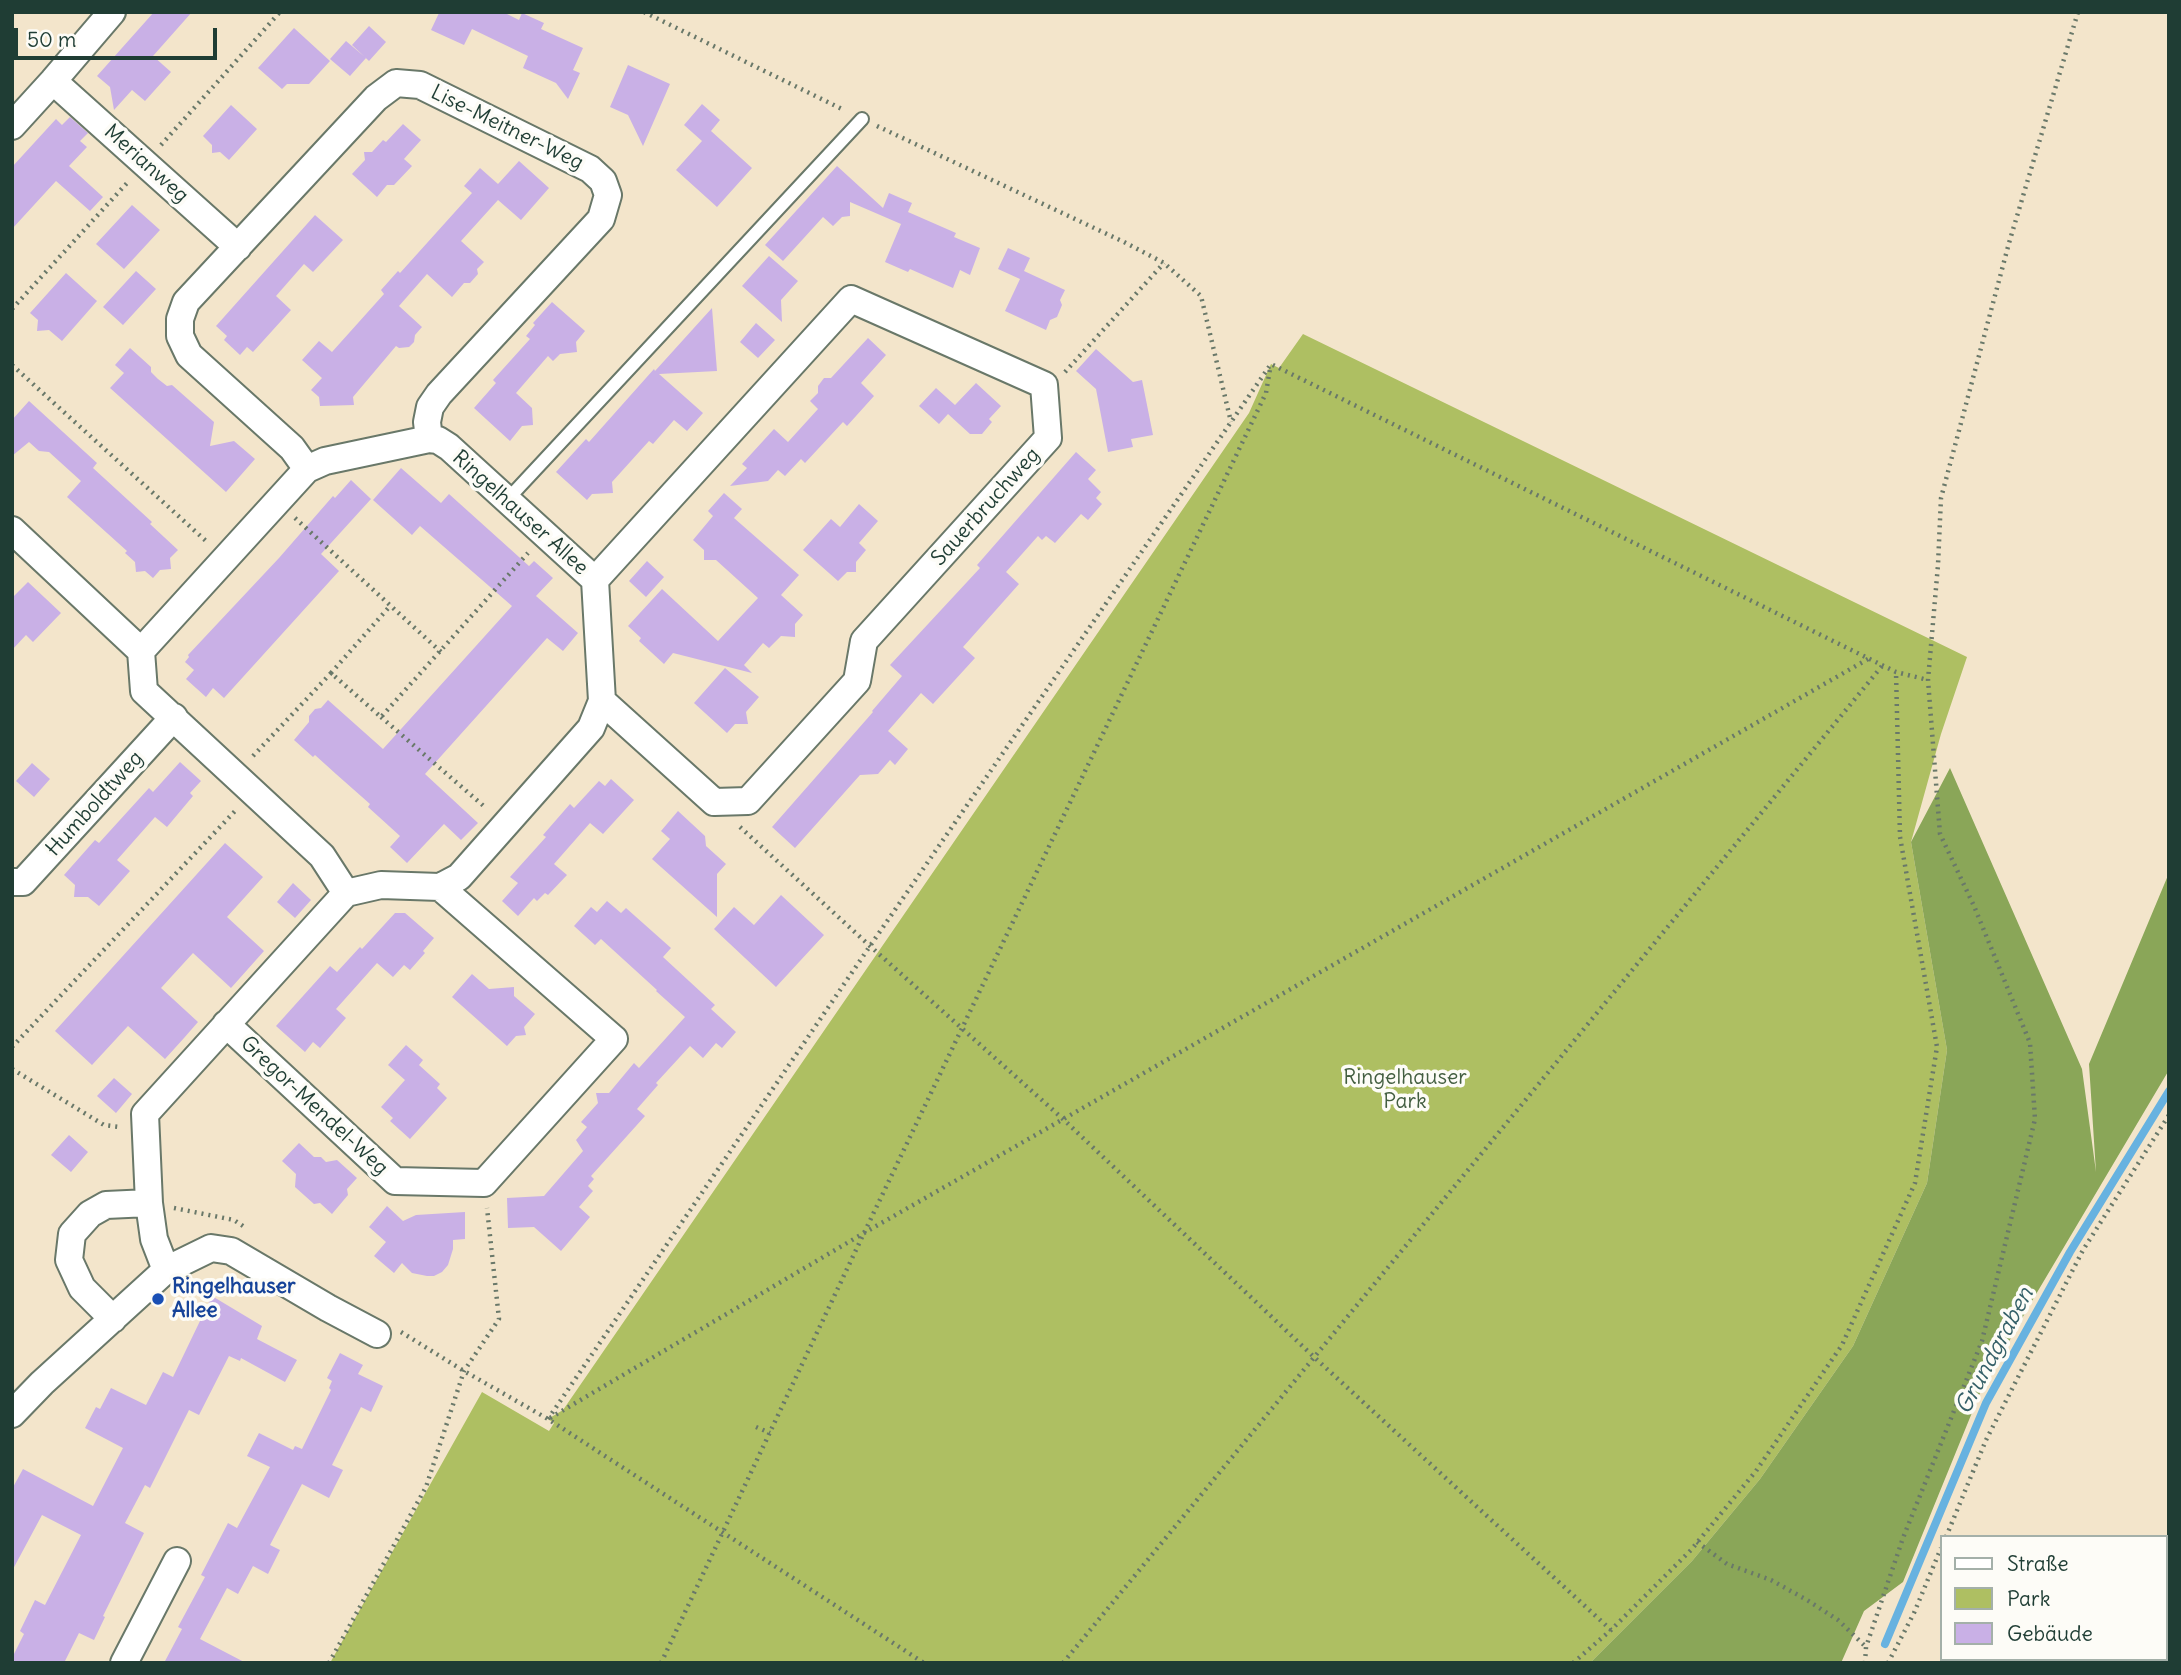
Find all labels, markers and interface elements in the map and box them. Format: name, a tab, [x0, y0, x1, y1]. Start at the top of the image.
scale bar	[18, 14, 220, 58]
text: 50 m	[27, 26, 76, 53]
street label: Lise-Meitner-Weg	[427, 80, 587, 176]
street label: Merianweg	[99, 120, 193, 208]
street label: Sauerbruchweg	[926, 443, 1046, 571]
street label: Ringelhauser Allee	[447, 445, 593, 581]
street label: Humboldtweg	[41, 746, 149, 862]
street label: Gregor-Mendel-Weg	[235, 1031, 393, 1181]
park label: Ringelhauser Park	[1343, 1065, 1467, 1115]
place label: Ringelhauser Allee	[172, 1274, 296, 1324]
water label: Grundgraben	[1950, 1283, 2040, 1419]
marker: Ringelhauser Allee	[150, 1291, 166, 1307]
legend	[1940, 1535, 2167, 1661]
text: Straße	[2007, 1550, 2068, 1577]
text: Park	[2007, 1585, 2050, 1612]
text: Gebäude	[2007, 1620, 2093, 1647]

